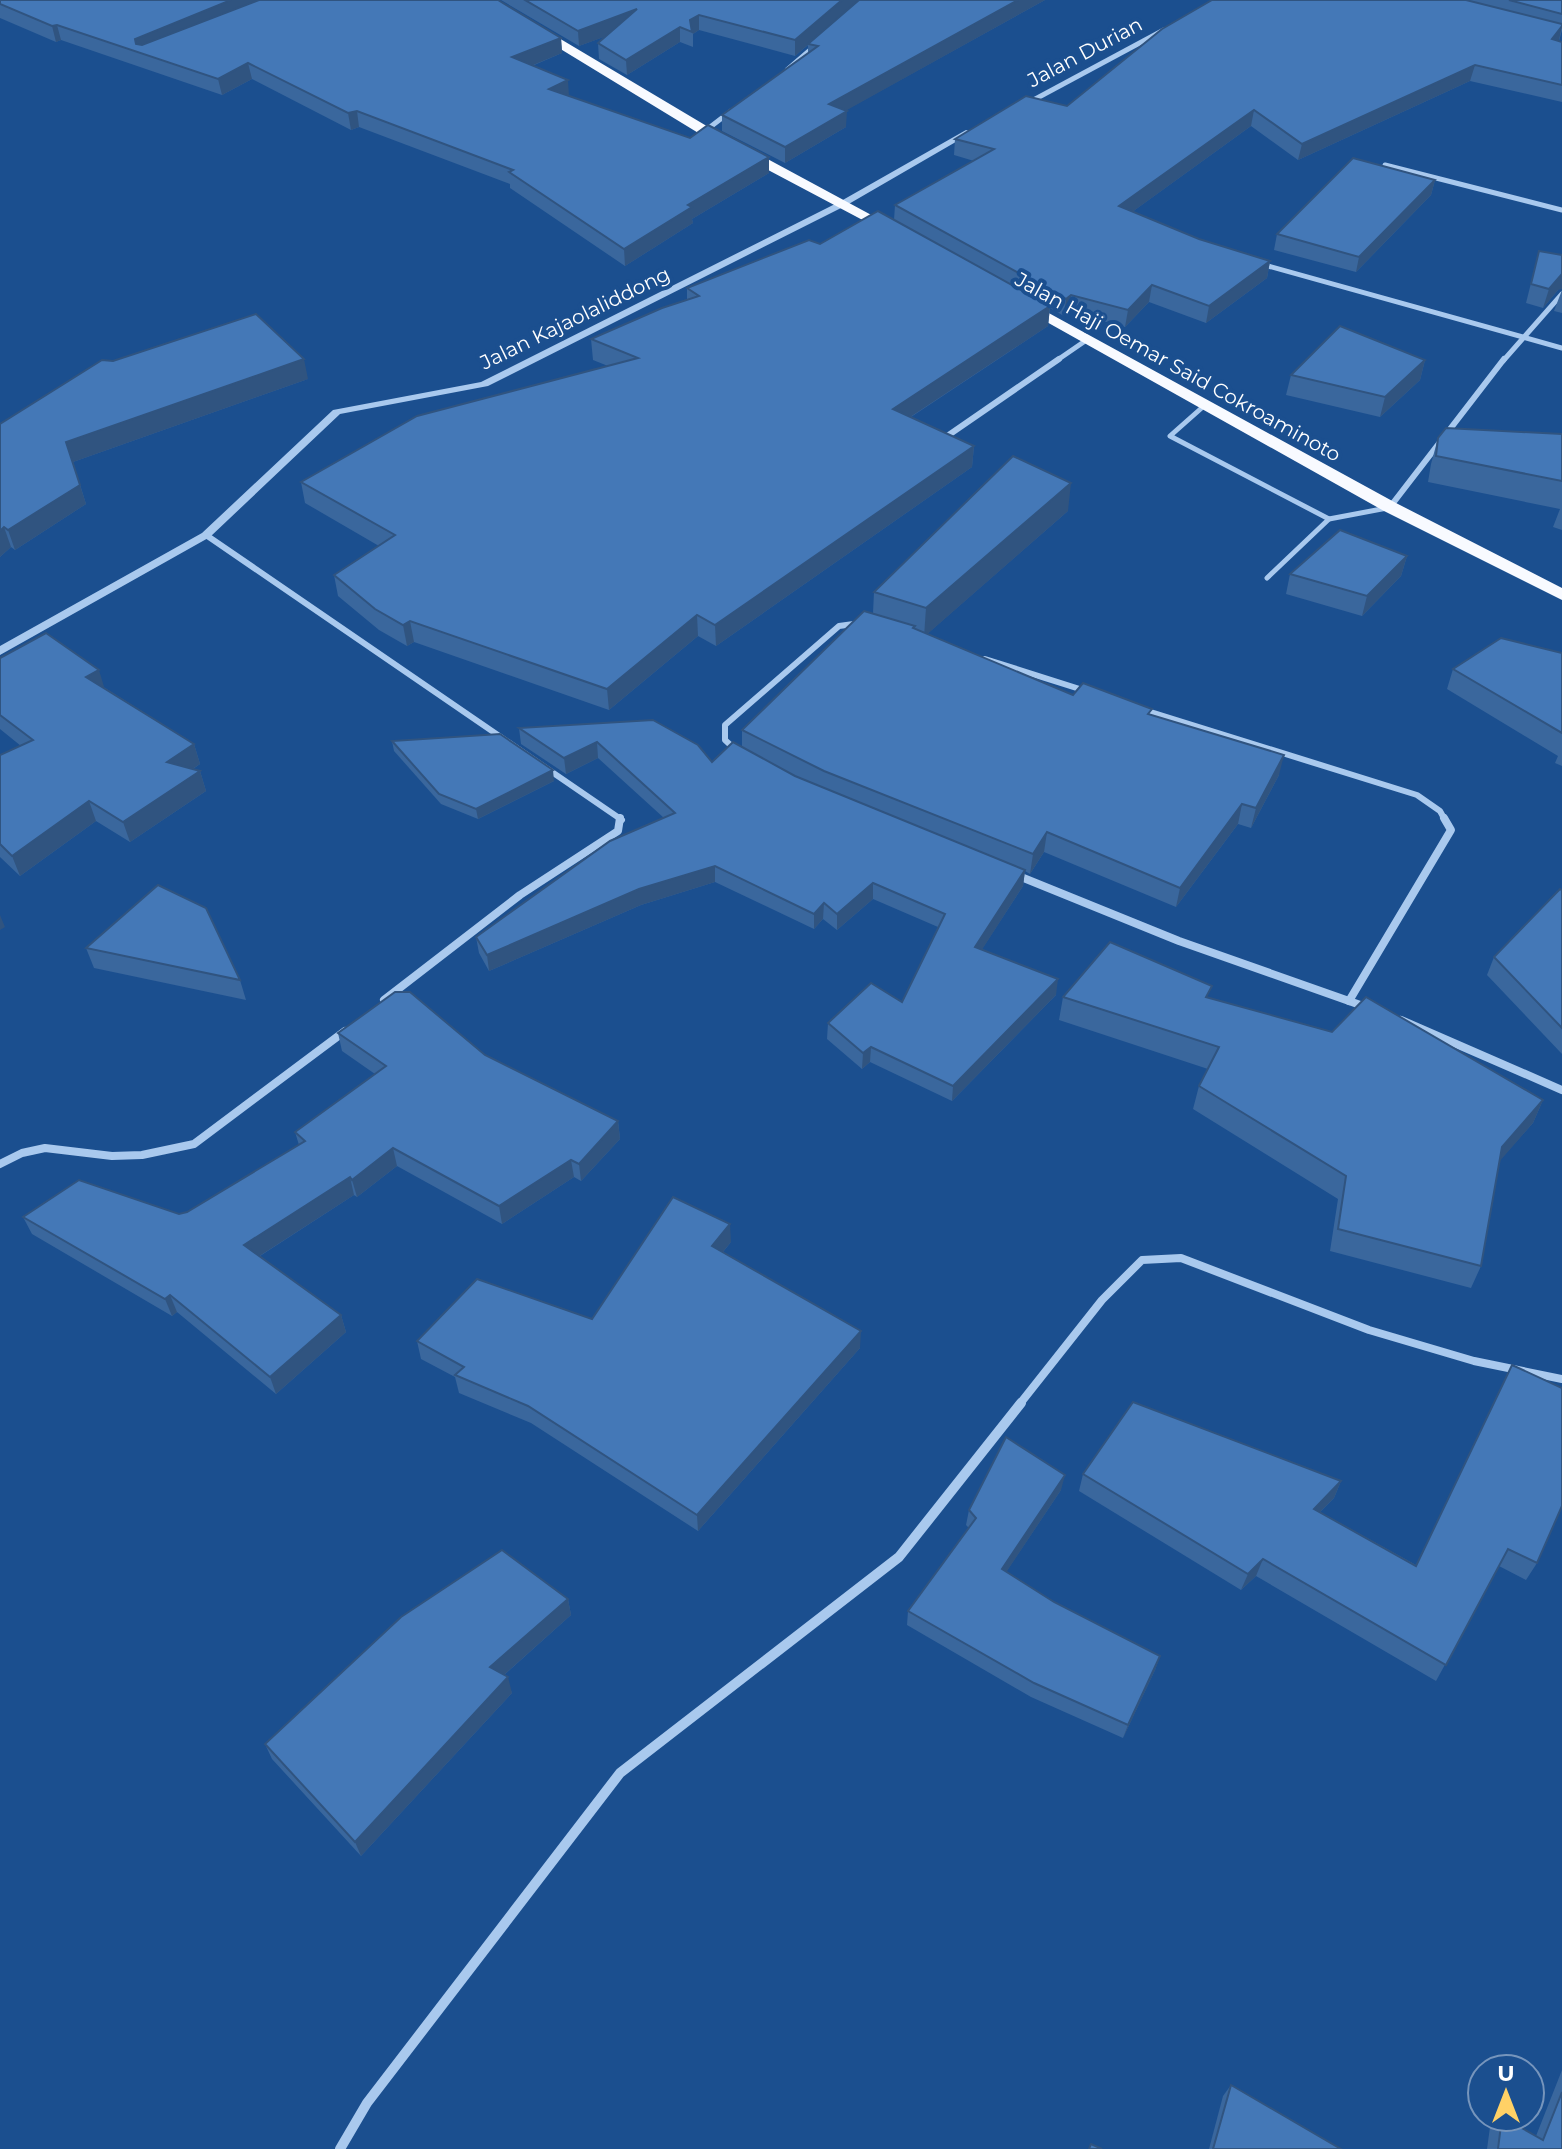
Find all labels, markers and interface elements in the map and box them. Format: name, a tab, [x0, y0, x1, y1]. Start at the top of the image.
street label: Jalan Durian	[1023, 12, 1146, 93]
street label: Jalan Kajaolaliddong	[475, 262, 674, 375]
street label: Jalan Haji Oemar Said Cokroaminoto	[1010, 267, 1345, 467]
north arrow	[1466, 2053, 1546, 2133]
text: U	[1497, 2060, 1515, 2087]

